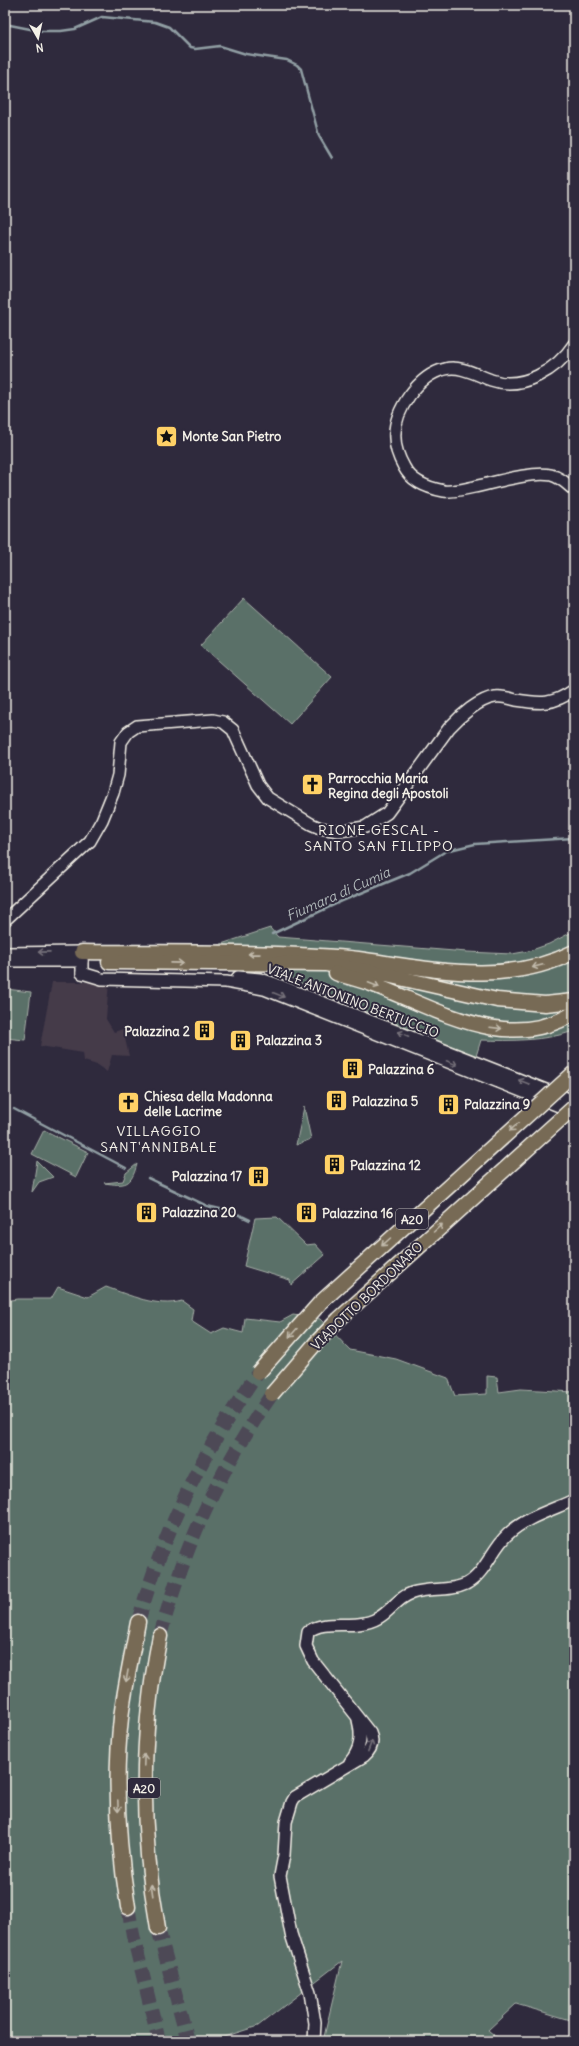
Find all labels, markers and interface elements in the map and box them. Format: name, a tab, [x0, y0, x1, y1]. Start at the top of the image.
north arrow	[18, 18, 58, 58]
text: N	[35, 40, 44, 55]
place icon: Monte San Pietro	[154, 423, 180, 449]
place label: Monte San Pietro	[182, 428, 281, 445]
place label: Parrocchia Maria Regina degli Apostoli	[328, 770, 449, 802]
church icon: Parrocchia Maria Regina degli Apostoli	[300, 772, 326, 798]
district label: RIONE GESCAL - SANTO SAN FILIPPO	[304, 821, 454, 855]
water label: Fiumara di Cumia	[283, 863, 394, 925]
one-way arrow	[38, 948, 51, 956]
one-way arrow	[248, 950, 261, 958]
one-way arrow	[170, 959, 183, 967]
street label: VIALE ANTONINO BERTUCCIO	[265, 960, 441, 1042]
one-way arrow	[532, 963, 545, 970]
one-way arrow	[368, 982, 380, 990]
one-way arrow	[272, 991, 284, 999]
building icon: Palazzina 2	[192, 1018, 218, 1044]
place label: Palazzina 2	[124, 1023, 190, 1040]
one-way arrow	[489, 1025, 502, 1032]
building icon: Palazzina 3	[227, 1027, 253, 1053]
one-way arrow	[398, 1030, 410, 1038]
place label: Palazzina 3	[256, 1032, 322, 1049]
building icon: Palazzina 6	[339, 1056, 365, 1082]
one-way arrow	[445, 1060, 457, 1068]
place label: Palazzina 6	[368, 1061, 435, 1078]
one-way arrow	[519, 1077, 531, 1085]
place label: Chiesa della Madonna delle Lacrime	[144, 1088, 273, 1120]
building icon: Palazzina 5	[324, 1088, 350, 1114]
church icon: Chiesa della Madonna delle Lacrime	[116, 1090, 142, 1116]
building icon: Palazzina 9	[436, 1091, 462, 1117]
place label: Palazzina 5	[352, 1093, 419, 1110]
place label: Palazzina 9	[464, 1096, 530, 1113]
district label: VILLAGGIO SANT'ANNIBALE	[100, 1122, 218, 1156]
one-way arrow	[508, 1123, 519, 1132]
building icon: Palazzina 12	[322, 1152, 348, 1178]
place label: Palazzina 12	[350, 1157, 421, 1174]
building icon: Palazzina 17	[245, 1163, 271, 1189]
place label: Palazzina 17	[172, 1168, 243, 1185]
building icon: Palazzina 20	[134, 1199, 160, 1225]
building icon: Palazzina 16	[294, 1200, 320, 1226]
place label: Palazzina 20	[162, 1204, 237, 1221]
place label: Palazzina 16	[322, 1205, 394, 1222]
road number: A20	[396, 1209, 428, 1229]
one-way arrow	[433, 1224, 443, 1233]
one-way arrow	[381, 1237, 391, 1246]
street label: VIADOTTO BORDONARO	[307, 1238, 427, 1354]
one-way arrow	[288, 1328, 297, 1338]
one-way arrow	[123, 1670, 131, 1683]
one-way arrow	[366, 1741, 374, 1753]
one-way arrow	[140, 1754, 148, 1767]
road number: A20	[128, 1778, 160, 1798]
one-way arrow	[114, 1799, 121, 1812]
one-way arrow	[148, 1884, 156, 1897]

